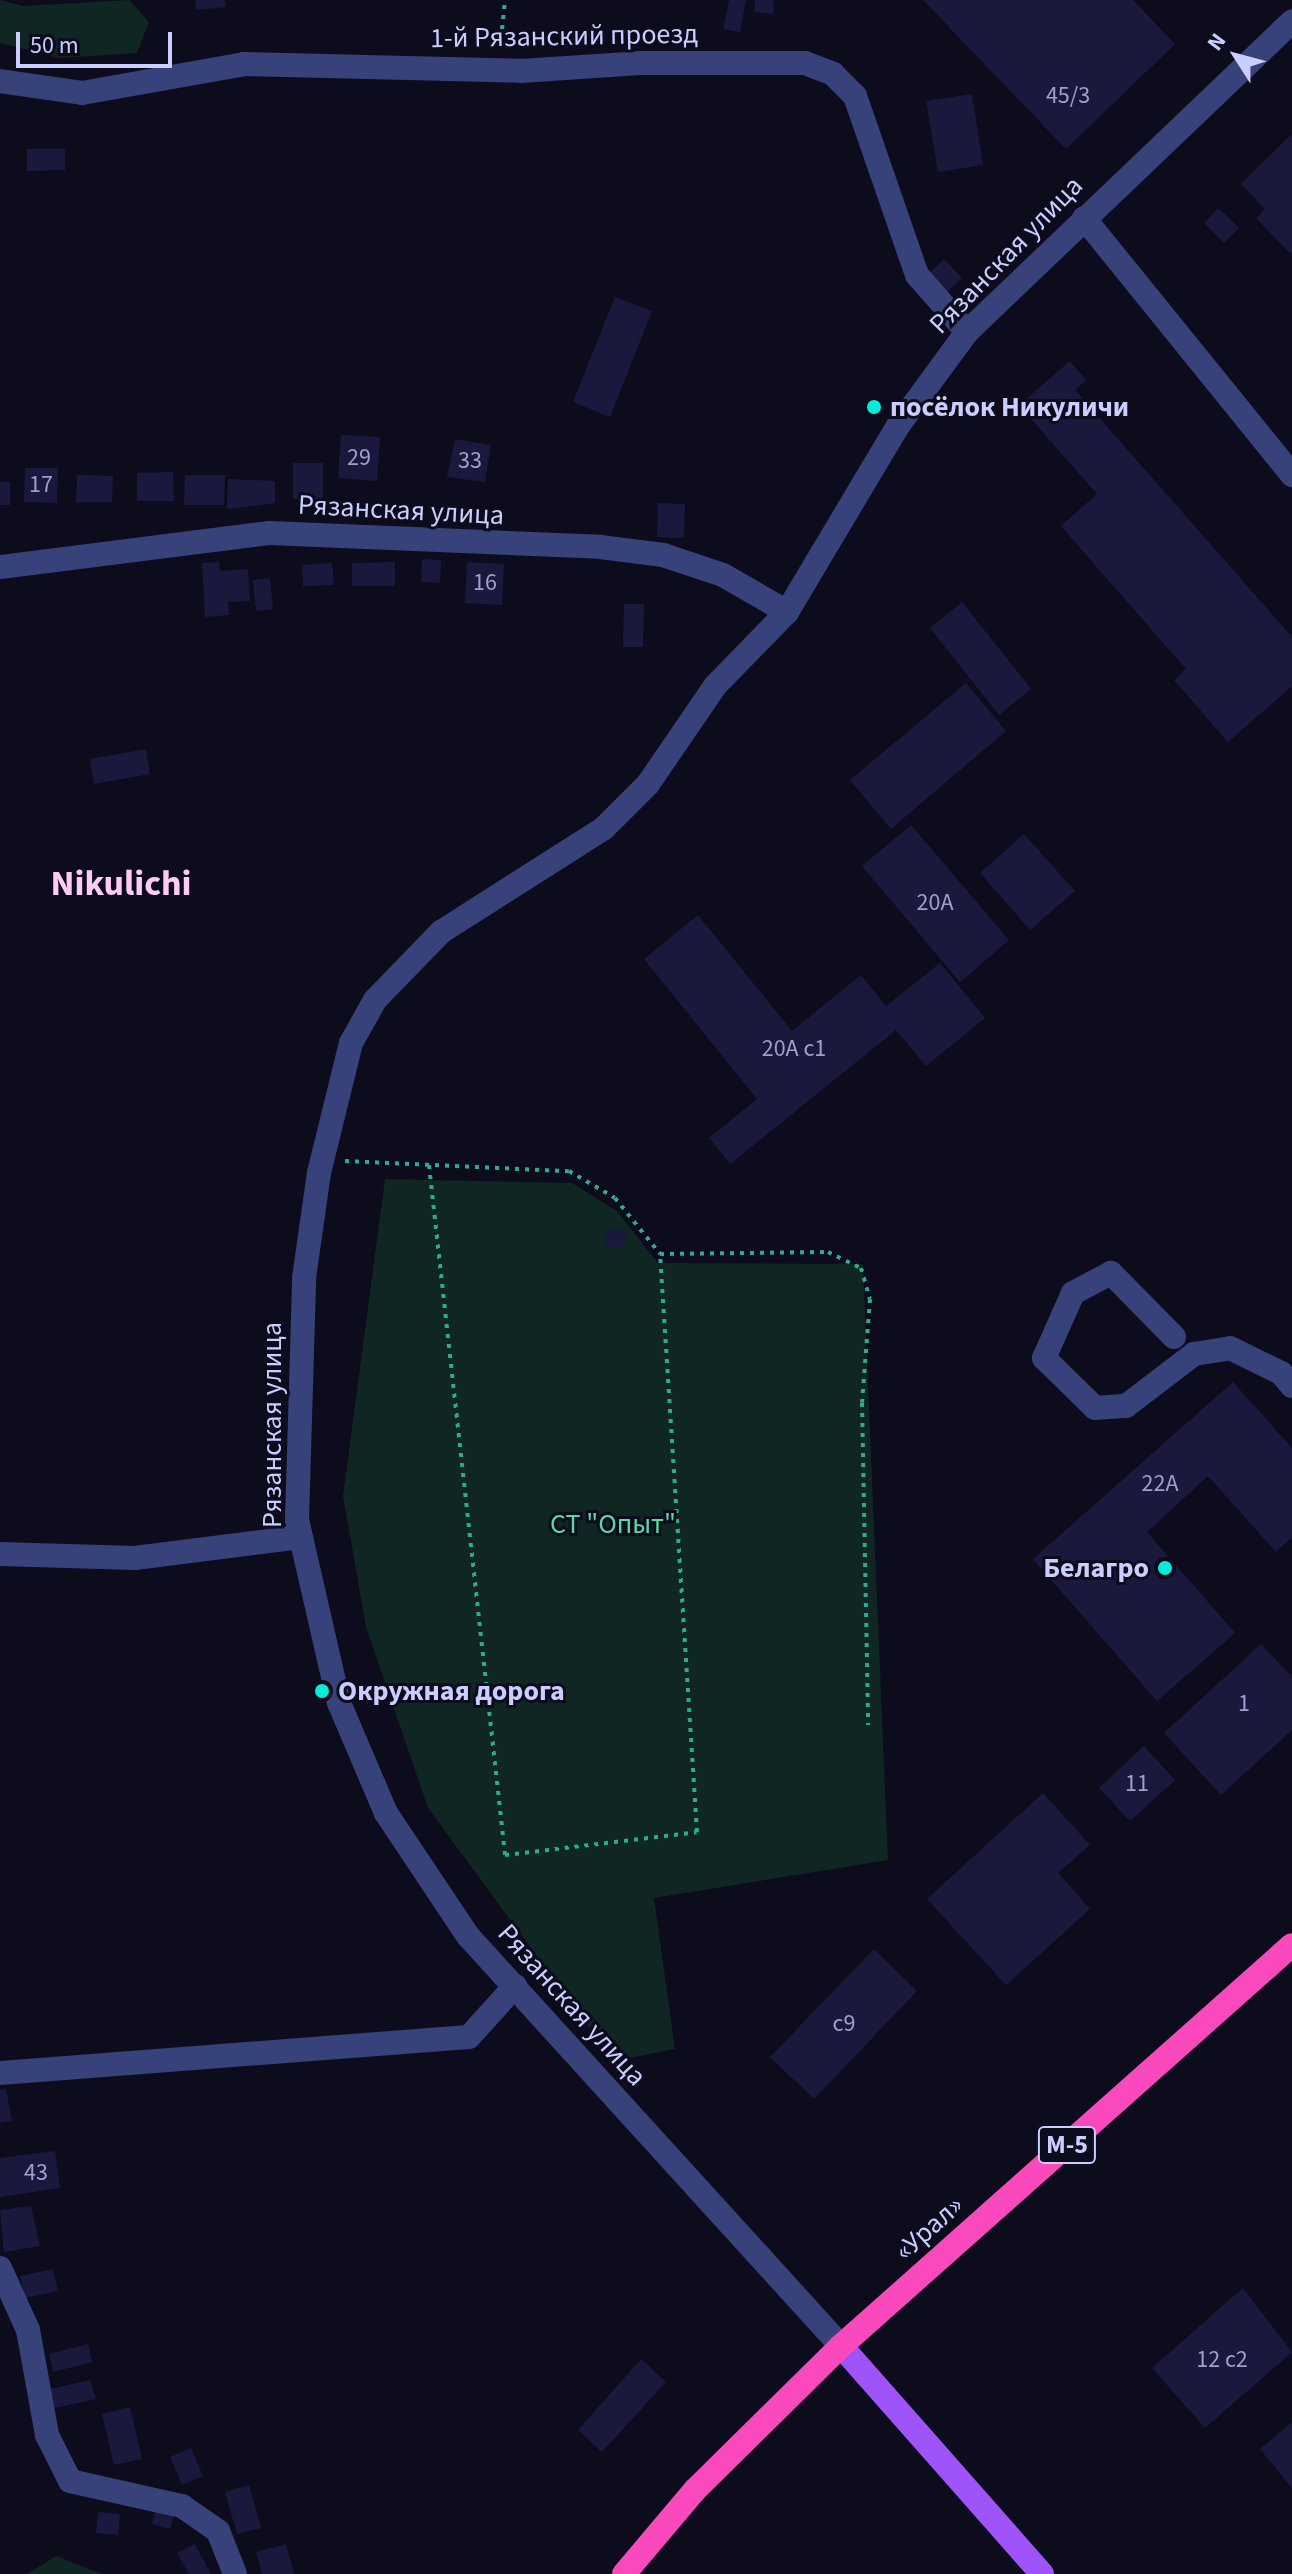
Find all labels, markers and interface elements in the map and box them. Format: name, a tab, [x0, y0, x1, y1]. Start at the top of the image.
scale bar	[20, 16, 176, 66]
north arrow	[1196, 16, 1276, 96]
street label: 1-й Рязанский проезд	[430, 17, 698, 55]
text: N	[1199, 27, 1234, 57]
text: 50 m	[30, 28, 79, 63]
house number: 45/3	[1046, 82, 1090, 110]
street label: Рязанская улица	[922, 169, 1090, 341]
place label: посёлок Никуличи	[890, 390, 1129, 424]
marker: посёлок Никуличи	[865, 398, 883, 416]
house number: 29	[347, 444, 371, 472]
house number: 33	[458, 447, 482, 475]
house number: 17	[29, 471, 53, 499]
street label: Рязанская улица	[297, 488, 505, 532]
house number: 16	[473, 569, 497, 597]
district label: Nikulichi	[51, 862, 191, 906]
house number: 20А	[917, 889, 953, 917]
house number: 20А с1	[762, 1035, 826, 1063]
street label: Рязанская улица	[255, 1322, 289, 1528]
house number: 22А	[1142, 1470, 1178, 1498]
park label: СТ "Опыт"	[550, 1507, 676, 1541]
place label: Белагро	[1043, 1551, 1149, 1585]
marker: Белагро	[1156, 1559, 1174, 1577]
place label: Окружная дорога	[338, 1674, 565, 1708]
marker: Окружная дорога	[313, 1682, 331, 1700]
house number: 1	[1238, 1690, 1250, 1718]
house number: 11	[1125, 1770, 1149, 1798]
street label: Рязанская улица	[491, 1917, 653, 2093]
house number: с9	[833, 2010, 855, 2038]
road number: М-5	[1037, 2123, 1097, 2167]
house number: 43	[24, 2159, 48, 2187]
street label: «Урал»	[888, 2188, 970, 2268]
house number: 12 с2	[1196, 2346, 1248, 2374]

